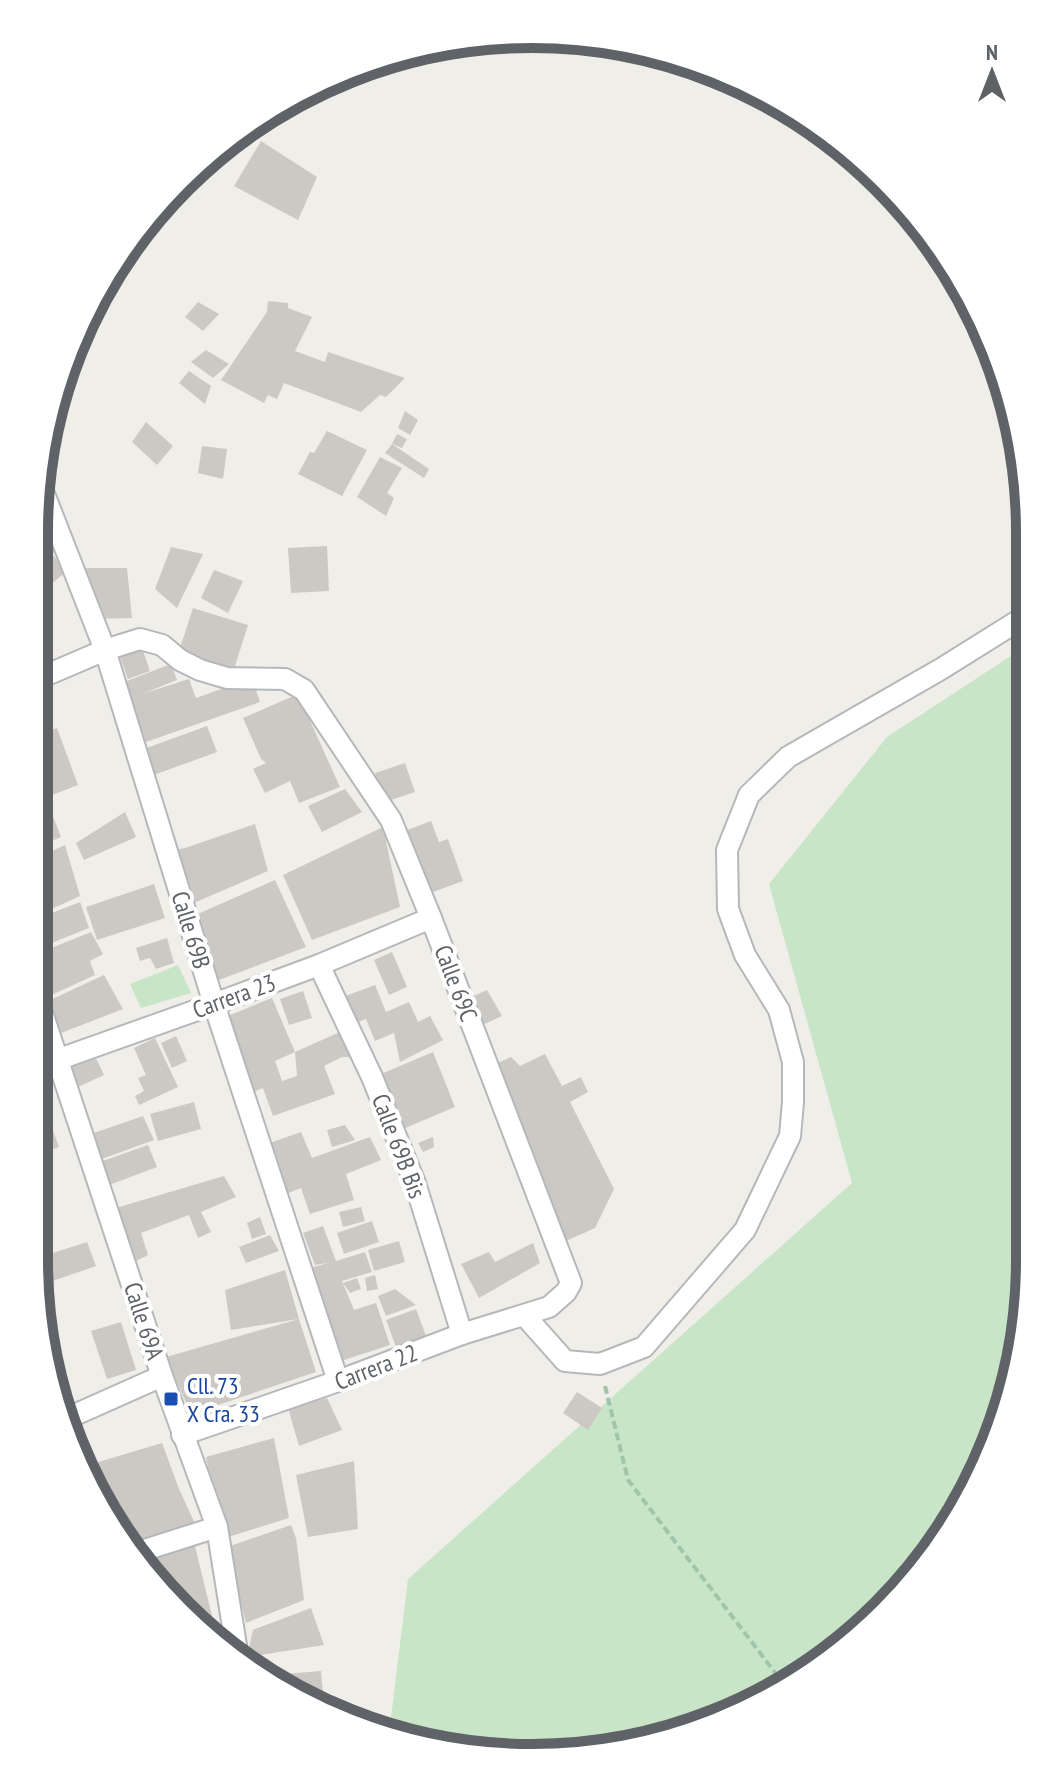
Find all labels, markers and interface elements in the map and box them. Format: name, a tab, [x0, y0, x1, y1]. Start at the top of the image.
north arrow	[952, 32, 1032, 112]
text: N	[986, 38, 998, 66]
street label: Calle 69B	[165, 888, 217, 972]
street label: Calle 69C	[427, 941, 485, 1025]
street label: Carrera 23	[188, 967, 280, 1025]
street label: Calle 69B Bis	[365, 1090, 433, 1202]
street label: Calle 69A	[117, 1278, 171, 1364]
street label: Carrera 22	[330, 1337, 422, 1397]
place label: Cll. 73 X Cra. 33	[187, 1370, 260, 1429]
marker: Cll. 73 X Cra. 33	[162, 1390, 180, 1408]

